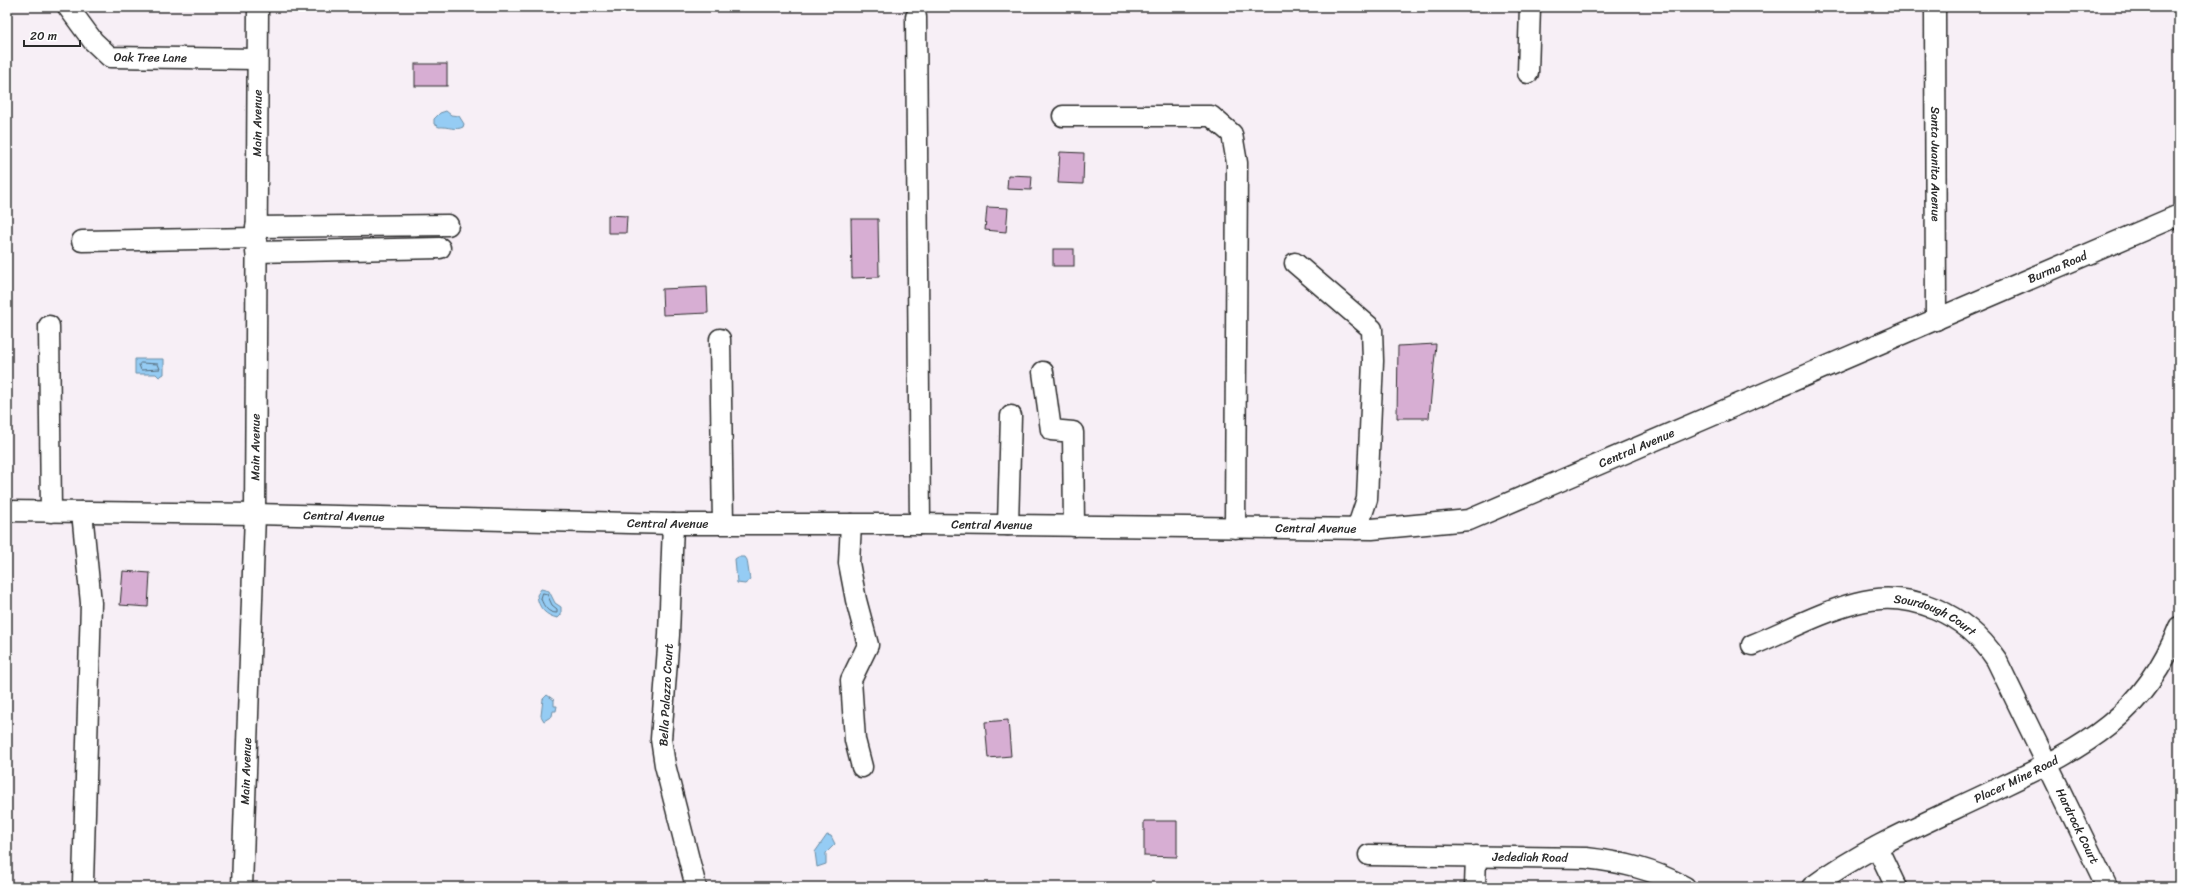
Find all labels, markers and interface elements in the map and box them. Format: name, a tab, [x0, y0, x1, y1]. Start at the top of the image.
scale bar	[24, 22, 80, 48]
text: 20 m	[30, 25, 57, 47]
street label: Oak Tree Lane	[114, 46, 187, 69]
street label: Main Avenue	[246, 90, 269, 157]
street label: Santa Juanita Avenue	[1924, 106, 1947, 222]
street label: Burma Road	[2024, 244, 2091, 290]
street label: Main Avenue	[244, 414, 267, 481]
street label: Central Avenue	[1595, 422, 1678, 474]
street label: Central Avenue	[303, 504, 385, 528]
street label: Central Avenue	[627, 512, 709, 535]
street label: Central Avenue	[951, 513, 1033, 536]
street label: Central Avenue	[1275, 517, 1357, 540]
street label: Sourdough Court	[1893, 588, 1982, 643]
street label: Bella Palazzo Court	[652, 643, 680, 747]
street label: Main Avenue	[234, 737, 258, 805]
street label: Placer Mine Road	[1970, 749, 2063, 809]
street label: Hardrock Court	[2049, 784, 2105, 868]
street label: Jedediah Road	[1491, 846, 1569, 869]

